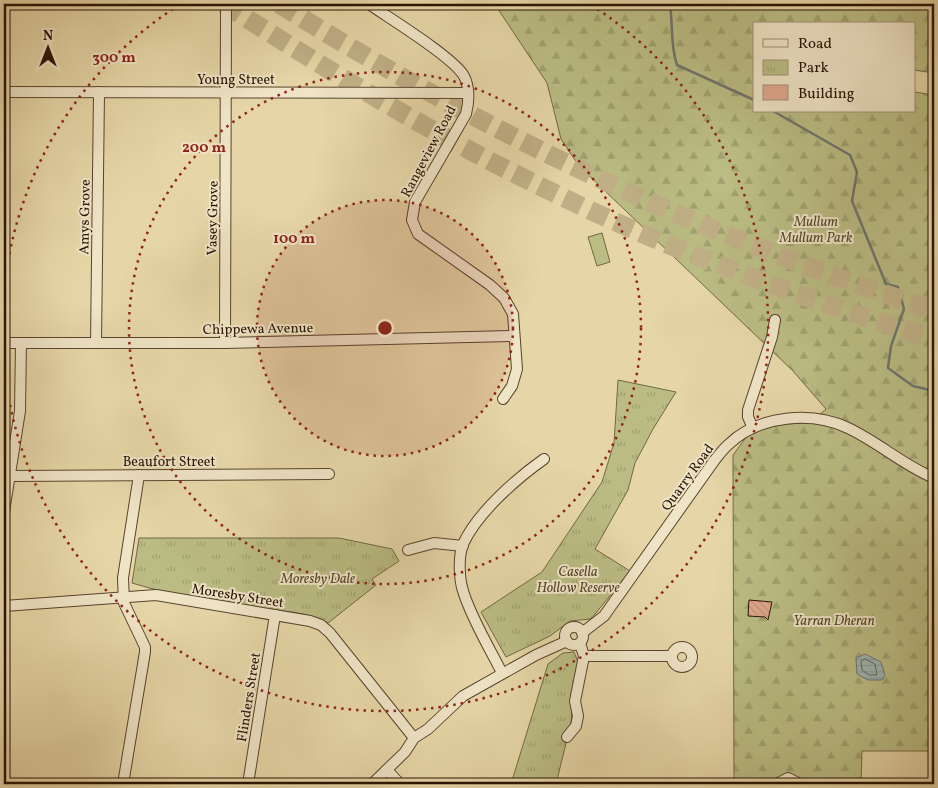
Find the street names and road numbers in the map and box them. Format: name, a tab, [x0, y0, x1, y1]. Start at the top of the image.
street label: Young Street	[197, 71, 275, 90]
street label: Rangeview Road	[397, 102, 462, 201]
street label: Amys Grove	[75, 179, 96, 255]
street label: Vasey Grove	[203, 180, 224, 256]
street label: Chippewa Avenue	[203, 319, 314, 340]
street label: Quarry Road	[657, 441, 719, 515]
street label: Beaufort Street	[123, 453, 215, 472]
street label: Moresby Street	[190, 580, 285, 613]
street label: Flinders Street	[233, 651, 266, 743]

